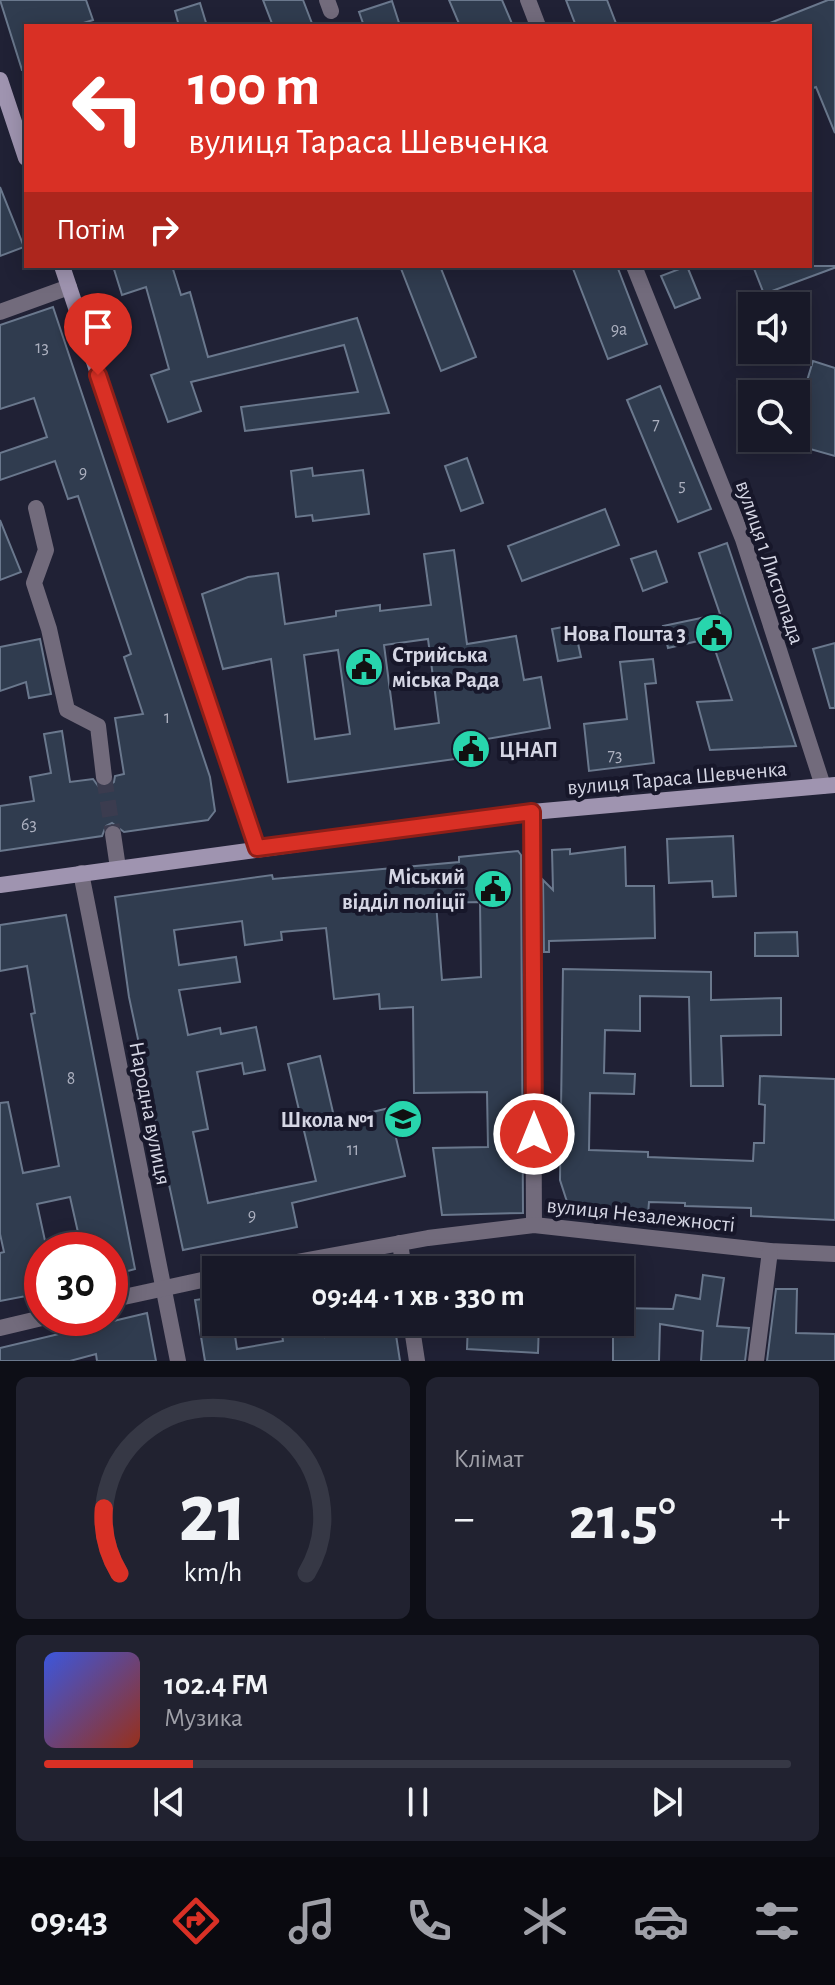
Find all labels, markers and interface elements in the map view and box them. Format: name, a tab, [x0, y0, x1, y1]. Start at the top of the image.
icon: left	[56, 56, 160, 160]
text: 100 m	[188, 59, 320, 115]
text: вулиця Тараса Шевченка	[188, 124, 549, 160]
icon: right	[142, 208, 186, 252]
text: Потім	[56, 215, 126, 245]
map controls	[738, 292, 810, 452]
button: sound	[738, 292, 810, 364]
pin	[64, 293, 132, 375]
icon: arrive	[76, 305, 120, 349]
house number: 9а	[611, 321, 627, 339]
house number: 13	[35, 339, 49, 357]
button: search	[738, 380, 810, 452]
house number: 7	[652, 416, 660, 434]
house number: 9	[79, 464, 87, 482]
house number: 5	[678, 477, 686, 495]
street label: вулиця 1 Листопада	[732, 478, 808, 647]
public building icon: Нова Пошта 3	[693, 612, 735, 654]
place label: Нова Пошта 3	[563, 623, 686, 645]
place label: Стрийська міська Рада	[392, 644, 500, 691]
public building icon: Стрийська міська Рада	[343, 646, 385, 688]
house number: 1	[164, 709, 170, 727]
public building icon: ЦНАП	[450, 728, 492, 770]
place label: ЦНАП	[499, 739, 558, 761]
house number: 73	[608, 747, 622, 765]
street label: вулиця Тараса Шевченка	[566, 757, 788, 799]
house number: 63	[21, 816, 37, 834]
place label: Міський відділ поліції	[342, 866, 465, 913]
public building icon: Міський відділ поліції	[472, 868, 514, 910]
street label: Народна вулиця	[125, 1040, 175, 1187]
house number: 8	[67, 1070, 75, 1088]
position arrow	[492, 1092, 576, 1176]
school or university icon: Школа №1	[382, 1098, 424, 1140]
place label: Школа №1	[281, 1109, 375, 1131]
house number: 11	[347, 1141, 359, 1159]
street label: вулиця Незалежності	[546, 1194, 736, 1236]
house number: 9	[248, 1207, 256, 1225]
speed limit sign: 30	[24, 1232, 128, 1336]
text: 09:44 · 1 хв · 330 m	[311, 1281, 525, 1311]
text: Клімат	[454, 1446, 523, 1472]
text: 21	[178, 1473, 247, 1557]
text: 21.5°	[569, 1490, 676, 1550]
text: −	[454, 1497, 475, 1541]
text: +	[770, 1497, 791, 1541]
text: km/h	[183, 1558, 242, 1587]
text: 102.4 FM	[164, 1670, 268, 1700]
text: Музика	[164, 1705, 243, 1731]
icon: previous	[147, 1780, 191, 1824]
icon: pause	[396, 1780, 440, 1824]
icon: next	[645, 1780, 689, 1824]
icon: directions	[168, 1893, 224, 1949]
icon: music	[284, 1893, 340, 1949]
icon: phone	[401, 1893, 457, 1949]
icon: climate	[517, 1893, 573, 1949]
icon: car	[633, 1893, 689, 1949]
icon: filters	[749, 1893, 805, 1949]
text: 09:43	[30, 1903, 108, 1939]

